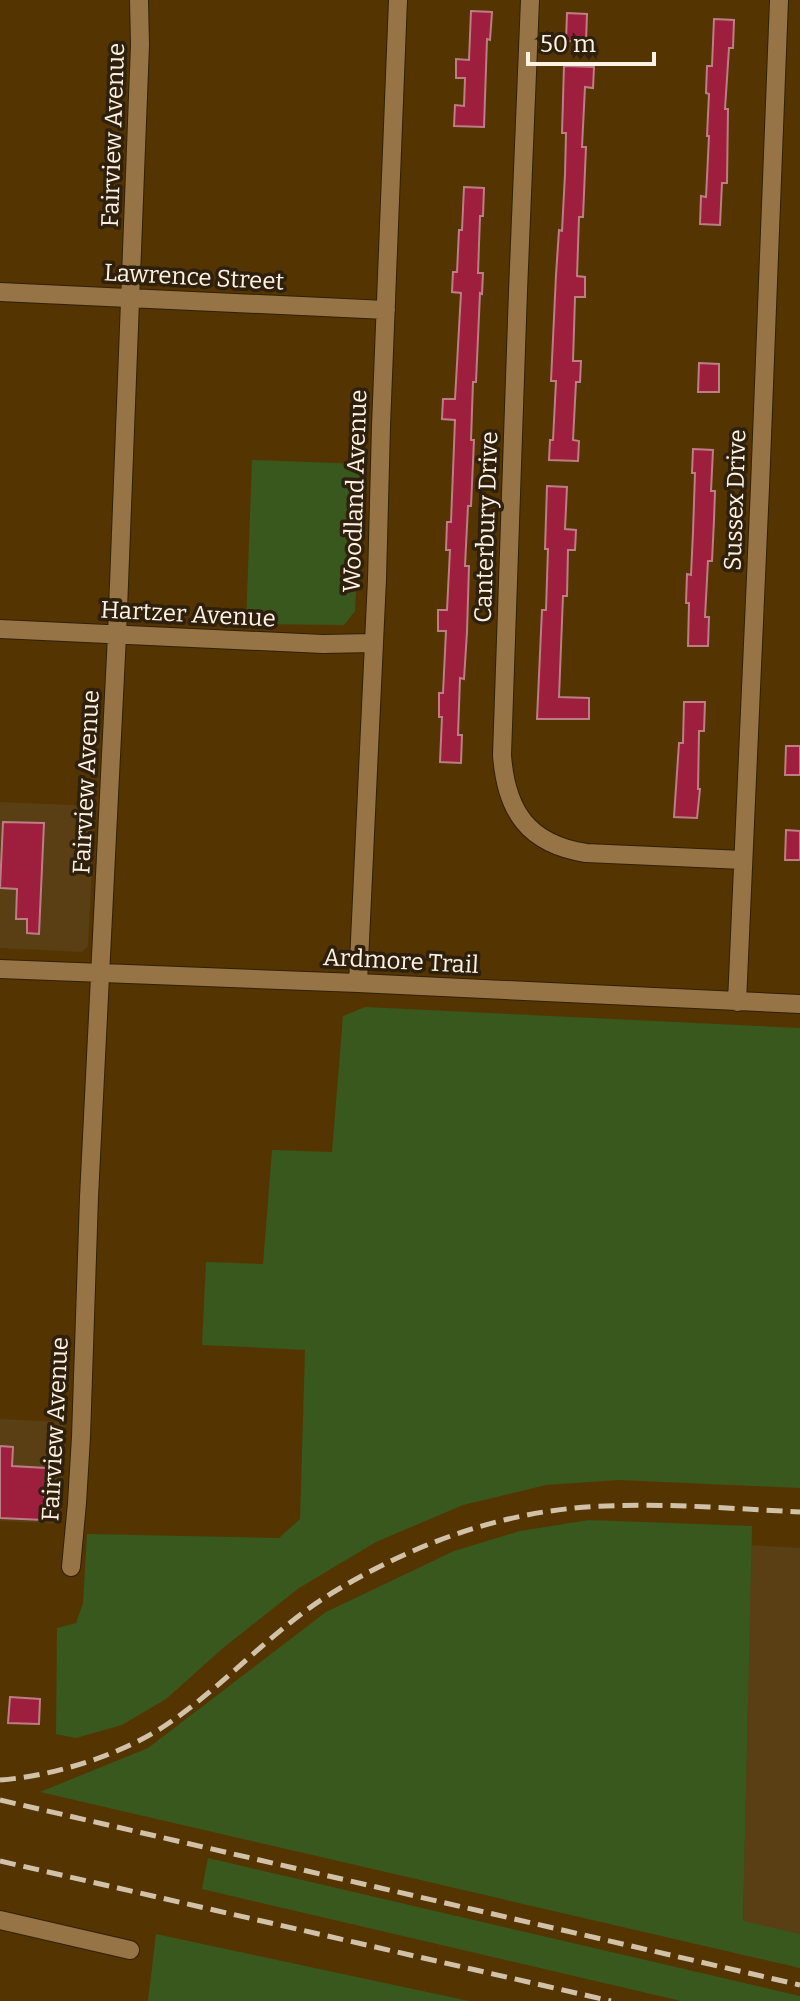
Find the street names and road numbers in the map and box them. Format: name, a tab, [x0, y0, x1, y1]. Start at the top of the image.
street label: Fairview Avenue	[96, 42, 130, 228]
street label: Lawrence Street	[103, 258, 285, 296]
street label: Woodland Avenue	[337, 389, 373, 593]
street label: Sussex Drive	[719, 429, 751, 571]
street label: Canterbury Drive	[469, 431, 503, 623]
street label: Hartzer Avenue	[100, 595, 276, 633]
street label: Fairview Avenue	[67, 689, 105, 875]
street label: Ardmore Trail	[322, 943, 480, 979]
street label: Fairview Avenue	[36, 1336, 74, 1522]

